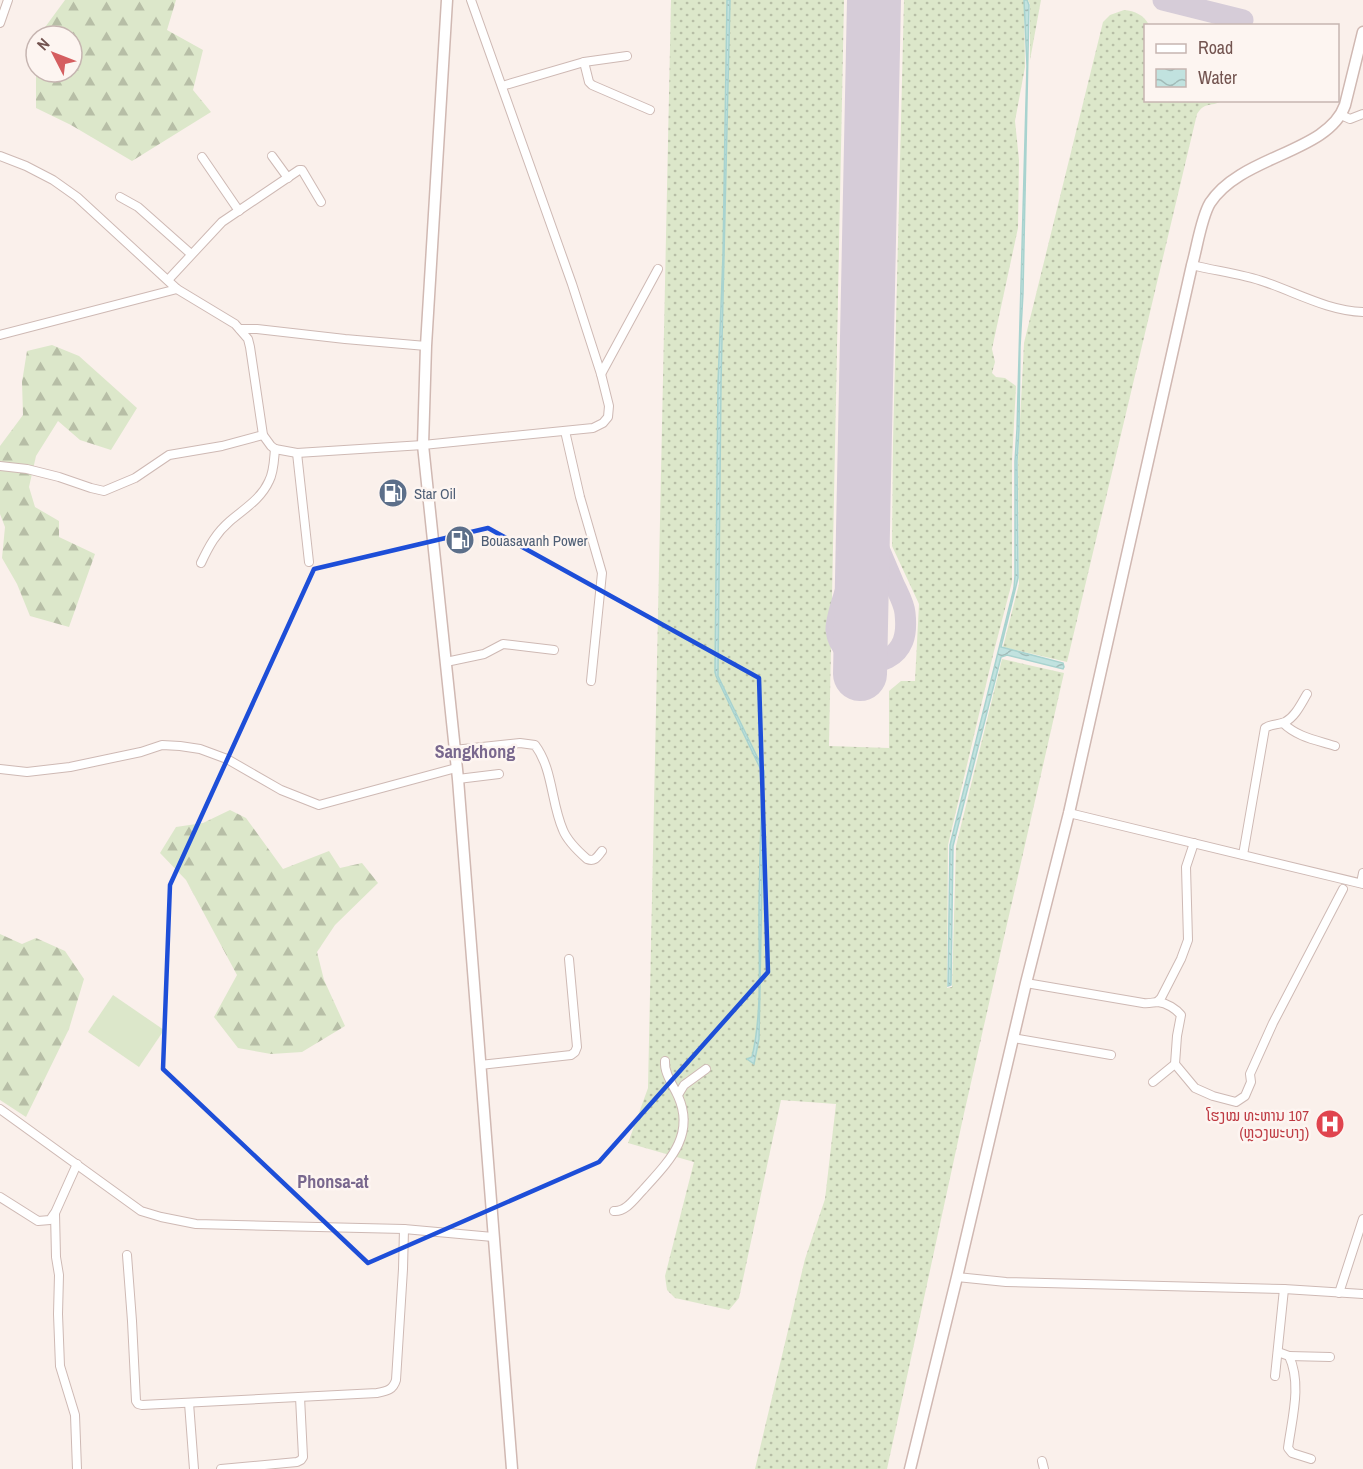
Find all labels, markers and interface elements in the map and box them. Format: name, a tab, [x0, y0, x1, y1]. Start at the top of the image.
north arrow	[24, 24, 84, 84]
legend	[1144, 24, 1339, 102]
text: N	[32, 33, 54, 55]
text: Road	[1198, 35, 1233, 60]
text: Water	[1198, 65, 1237, 90]
fuel station icon: Star Oil	[377, 477, 409, 509]
place label: Star Oil	[414, 483, 456, 504]
fuel station icon: Bouasavanh Power	[444, 524, 476, 556]
place label: Bouasavanh Power	[481, 530, 588, 551]
district label: Sangkhong	[435, 739, 515, 764]
place label: ໂຮງໝ ທະຫານ 107 (ຫຼວງພະບາງ)	[1205, 1105, 1309, 1143]
hospital icon: ໂຮງໝ ທະຫານ 107 (ຫຼວງພະບາງ)	[1314, 1108, 1346, 1140]
district label: Phonsa-at	[297, 1169, 369, 1194]

